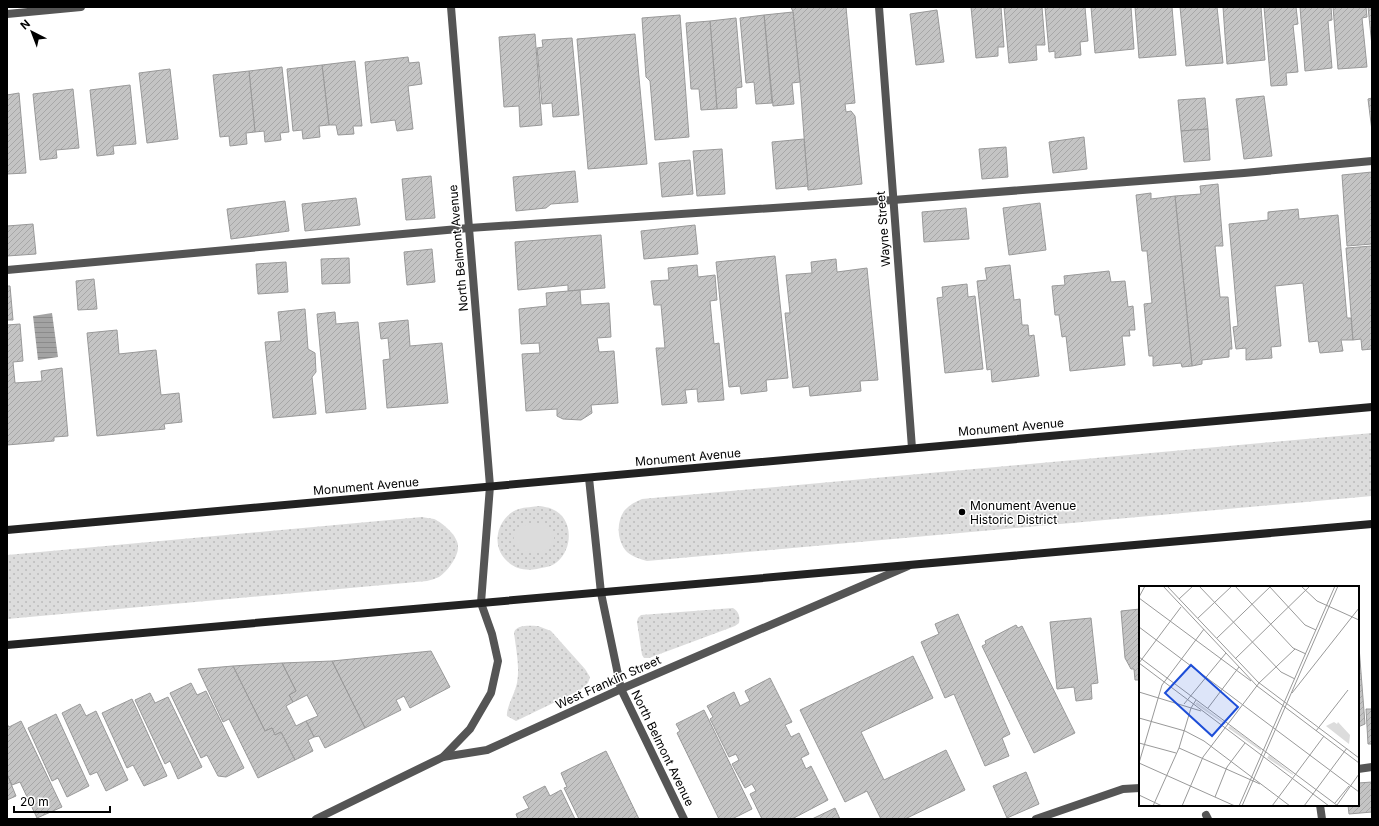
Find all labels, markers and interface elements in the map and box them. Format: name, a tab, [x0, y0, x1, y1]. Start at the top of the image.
north arrow	[12, 12, 52, 52]
text: N	[18, 17, 33, 33]
street label: North Belmont Avenue	[445, 184, 471, 312]
street label: Wayne Street	[873, 191, 893, 267]
street label: Monument Avenue	[957, 415, 1065, 439]
street label: Monument Avenue	[634, 445, 742, 469]
street label: Monument Avenue	[312, 474, 420, 498]
place label: Monument Avenue Historic District	[970, 498, 1076, 527]
marker: Monument Avenue Historic District	[957, 507, 967, 517]
inset map	[1139, 586, 1359, 806]
street label: West Franklin Street	[553, 652, 663, 712]
street label: North Belmont Avenue	[628, 687, 698, 809]
scale bar	[14, 788, 110, 814]
text: 20 m	[20, 794, 49, 809]

